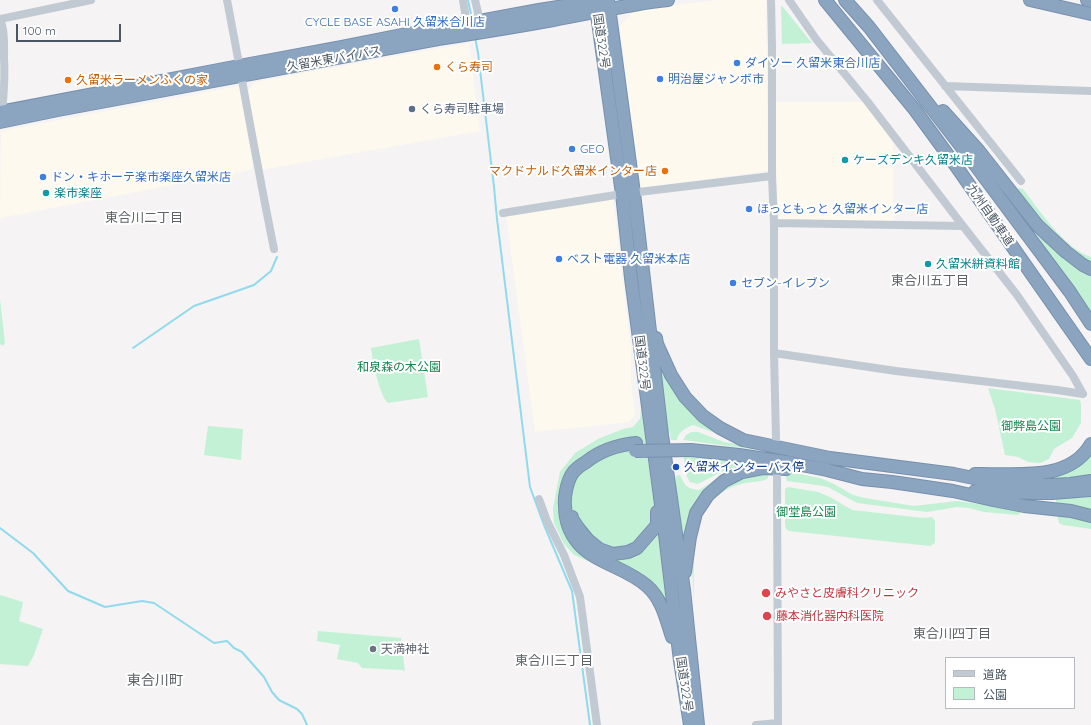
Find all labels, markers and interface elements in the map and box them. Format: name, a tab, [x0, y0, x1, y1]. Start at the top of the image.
marker: CYCLE BASE ASAHI 久留米合川店	[390, 4, 400, 14]
street label: 国道322号	[590, 12, 612, 70]
place label: CYCLE BASE ASAHI 久留米合川店	[305, 15, 485, 29]
scale bar	[18, 16, 123, 42]
text: 100 m	[23, 23, 56, 38]
street label: 久留米東バイパス	[285, 44, 383, 74]
place label: ダイソー 久留米東合川店	[745, 56, 880, 70]
marker: ダイソー 久留米東合川店	[732, 58, 742, 68]
place label: くら寿司	[445, 60, 493, 74]
marker: くら寿司	[432, 62, 442, 72]
place label: 明治屋ジャンボ市	[668, 72, 764, 86]
place label: 久留米ラーメンふくの家	[76, 73, 208, 87]
marker: 明治屋ジャンボ市	[655, 74, 665, 84]
marker: 久留米ラーメンふくの家	[63, 75, 73, 85]
place label: くら寿司駐車場	[420, 102, 504, 116]
marker: くら寿司駐車場	[407, 104, 417, 114]
place label: GEO	[580, 142, 604, 156]
marker: GEO	[567, 144, 577, 154]
place label: ケーズデンキ久留米店	[853, 153, 973, 167]
marker: ケーズデンキ久留米店	[840, 155, 850, 165]
place label: マクドナルド久留米インター店	[489, 164, 657, 178]
marker: マクドナルド久留米インター店	[660, 166, 670, 176]
place label: ドン・キホーテ楽市楽座久留米店	[51, 170, 231, 184]
marker: ドン・キホーテ楽市楽座久留米店	[38, 172, 48, 182]
street label: 九州自動車道	[963, 181, 1017, 249]
place label: 楽市楽座	[54, 186, 102, 200]
marker: 楽市楽座	[41, 188, 51, 198]
place label: ほっともっと 久留米インター店	[757, 202, 928, 216]
marker: ほっともっと 久留米インター店	[744, 204, 754, 214]
district label: 東合川二丁目	[105, 210, 183, 226]
place label: ベスト電器 久留米本店	[567, 252, 690, 266]
marker: ベスト電器 久留米本店	[554, 254, 564, 264]
place label: 久留米絣資料館	[936, 257, 1020, 271]
marker: 久留米絣資料館	[923, 259, 933, 269]
district label: 東合川五丁目	[891, 273, 969, 289]
place label: セブン-イレブン	[741, 276, 830, 290]
marker: セブン-イレブン	[728, 278, 738, 288]
street label: 国道322号	[631, 335, 653, 391]
park label: 和泉森の木公園	[357, 360, 441, 374]
park label: 御弊島公園	[1001, 419, 1061, 433]
place label: 久留米インターバス停	[684, 460, 804, 474]
marker: 久留米インターバス停	[671, 462, 681, 472]
park label: 御堂島公園	[776, 505, 836, 519]
place label: みやさと皮膚科クリニック	[775, 586, 919, 600]
marker: みやさと皮膚科クリニック	[760, 587, 772, 599]
place label: 藤本消化器内科医院	[776, 609, 884, 623]
marker: 藤本消化器内科医院	[761, 610, 773, 622]
district label: 東合川四丁目	[913, 626, 991, 642]
place label: 天満神社	[381, 642, 429, 656]
marker: 天満神社	[368, 644, 378, 654]
district label: 東合川三丁目	[515, 653, 593, 669]
street label: 国道322号	[673, 655, 695, 713]
legend	[945, 657, 1075, 709]
text: 道路	[983, 667, 1007, 682]
district label: 東合川町	[127, 673, 183, 689]
text: 公園	[983, 687, 1007, 702]

